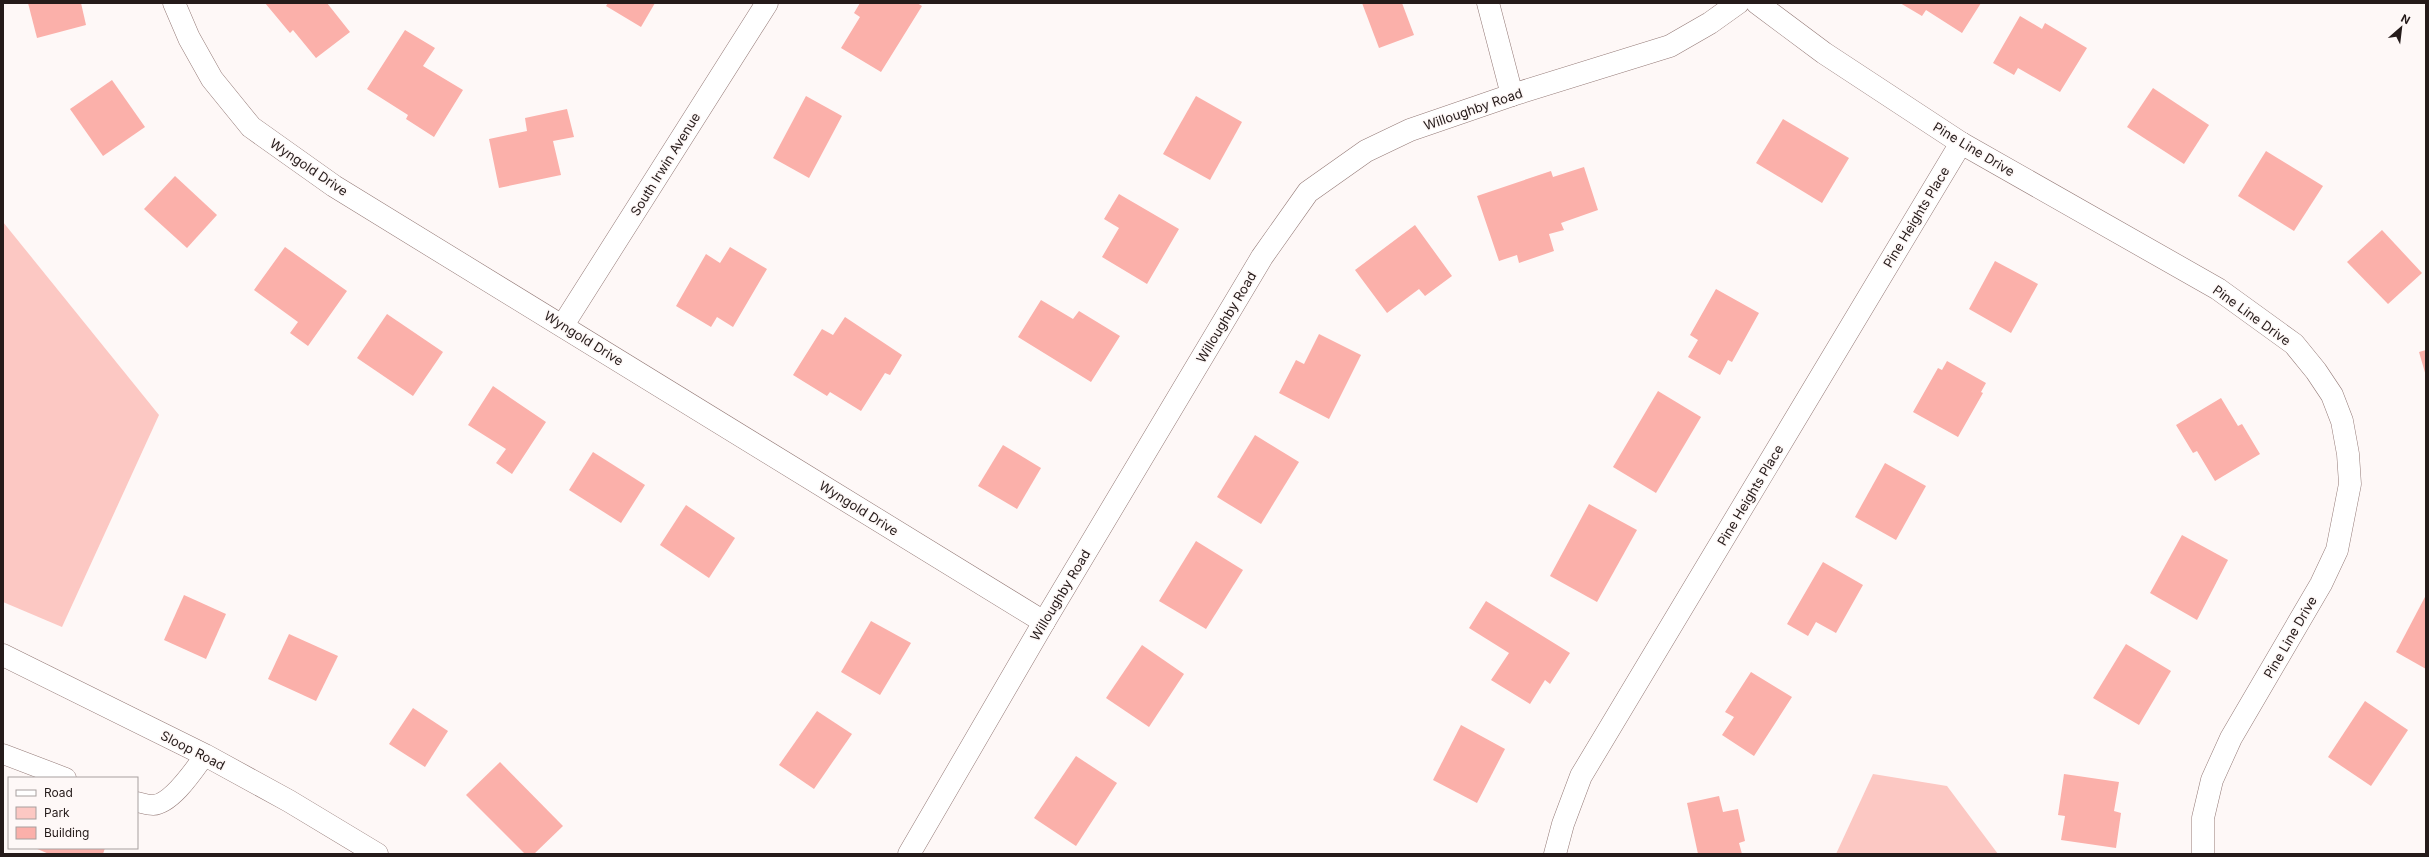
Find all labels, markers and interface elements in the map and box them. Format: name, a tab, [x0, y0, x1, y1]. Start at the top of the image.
north arrow	[2381, 8, 2421, 48]
text: N	[2399, 11, 2413, 27]
street label: Willoughby Road	[1421, 85, 1525, 133]
street label: South Irwin Avenue	[627, 109, 703, 219]
street label: Pine Line Drive	[1930, 118, 2018, 180]
street label: Wyngold Drive	[267, 135, 351, 199]
street label: Pine Heights Place	[1880, 164, 1952, 270]
street label: Willoughby Road	[1193, 269, 1259, 365]
street label: Pine Line Drive	[2210, 281, 2294, 349]
street label: Wyngold Drive	[541, 307, 627, 369]
street label: Pine Heights Place	[1714, 442, 1786, 548]
street label: Wyngold Drive	[816, 477, 902, 539]
street label: Willoughby Road	[1027, 547, 1093, 643]
street label: Pine Line Drive	[2260, 593, 2320, 681]
street label: Sloop Road	[158, 727, 228, 773]
legend	[8, 777, 138, 849]
text: Road	[44, 785, 73, 800]
text: Park	[44, 805, 70, 820]
text: Building	[44, 825, 89, 840]

